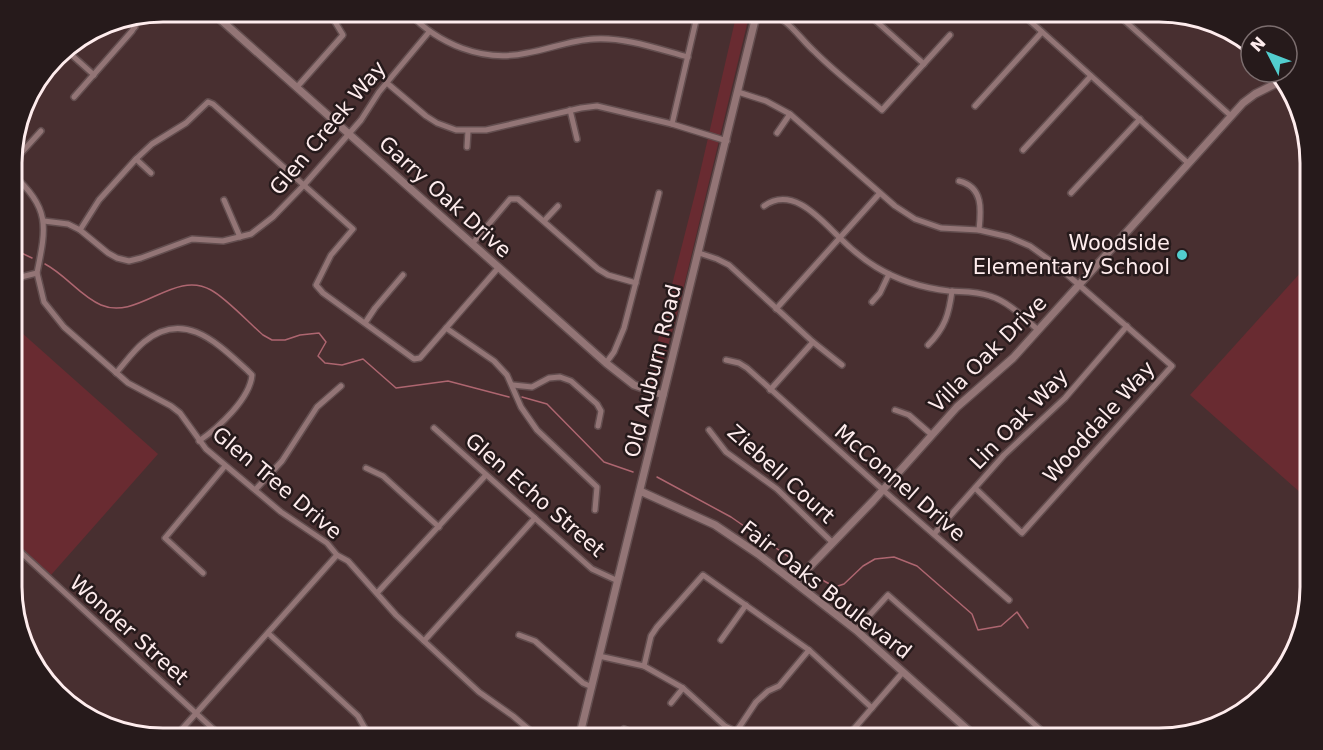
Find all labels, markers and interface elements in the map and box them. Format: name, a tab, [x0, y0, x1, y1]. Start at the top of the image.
north arrow	[1239, 24, 1299, 84]
text: N	[1247, 33, 1270, 56]
street label: Glen Creek Way	[265, 56, 391, 200]
street label: Garry Oak Drive	[374, 131, 516, 263]
place label: Woodside Elementary School	[973, 231, 1170, 279]
marker: Woodside Elementary School	[1175, 248, 1189, 262]
street label: Old Auburn Road	[620, 282, 686, 460]
street label: Villa Oak Drive	[925, 291, 1051, 417]
street label: Wooddale Way	[1038, 356, 1160, 488]
street label: Lin Oak Way	[965, 364, 1073, 474]
street label: Ziebell Court	[723, 420, 839, 528]
street label: McConnel Drive	[830, 420, 970, 546]
street label: Glen Tree Drive	[207, 422, 347, 544]
street label: Glen Echo Street	[461, 428, 609, 562]
street label: Fair Oaks Boulevard	[736, 516, 916, 664]
street label: Wonder Street	[65, 571, 193, 689]

